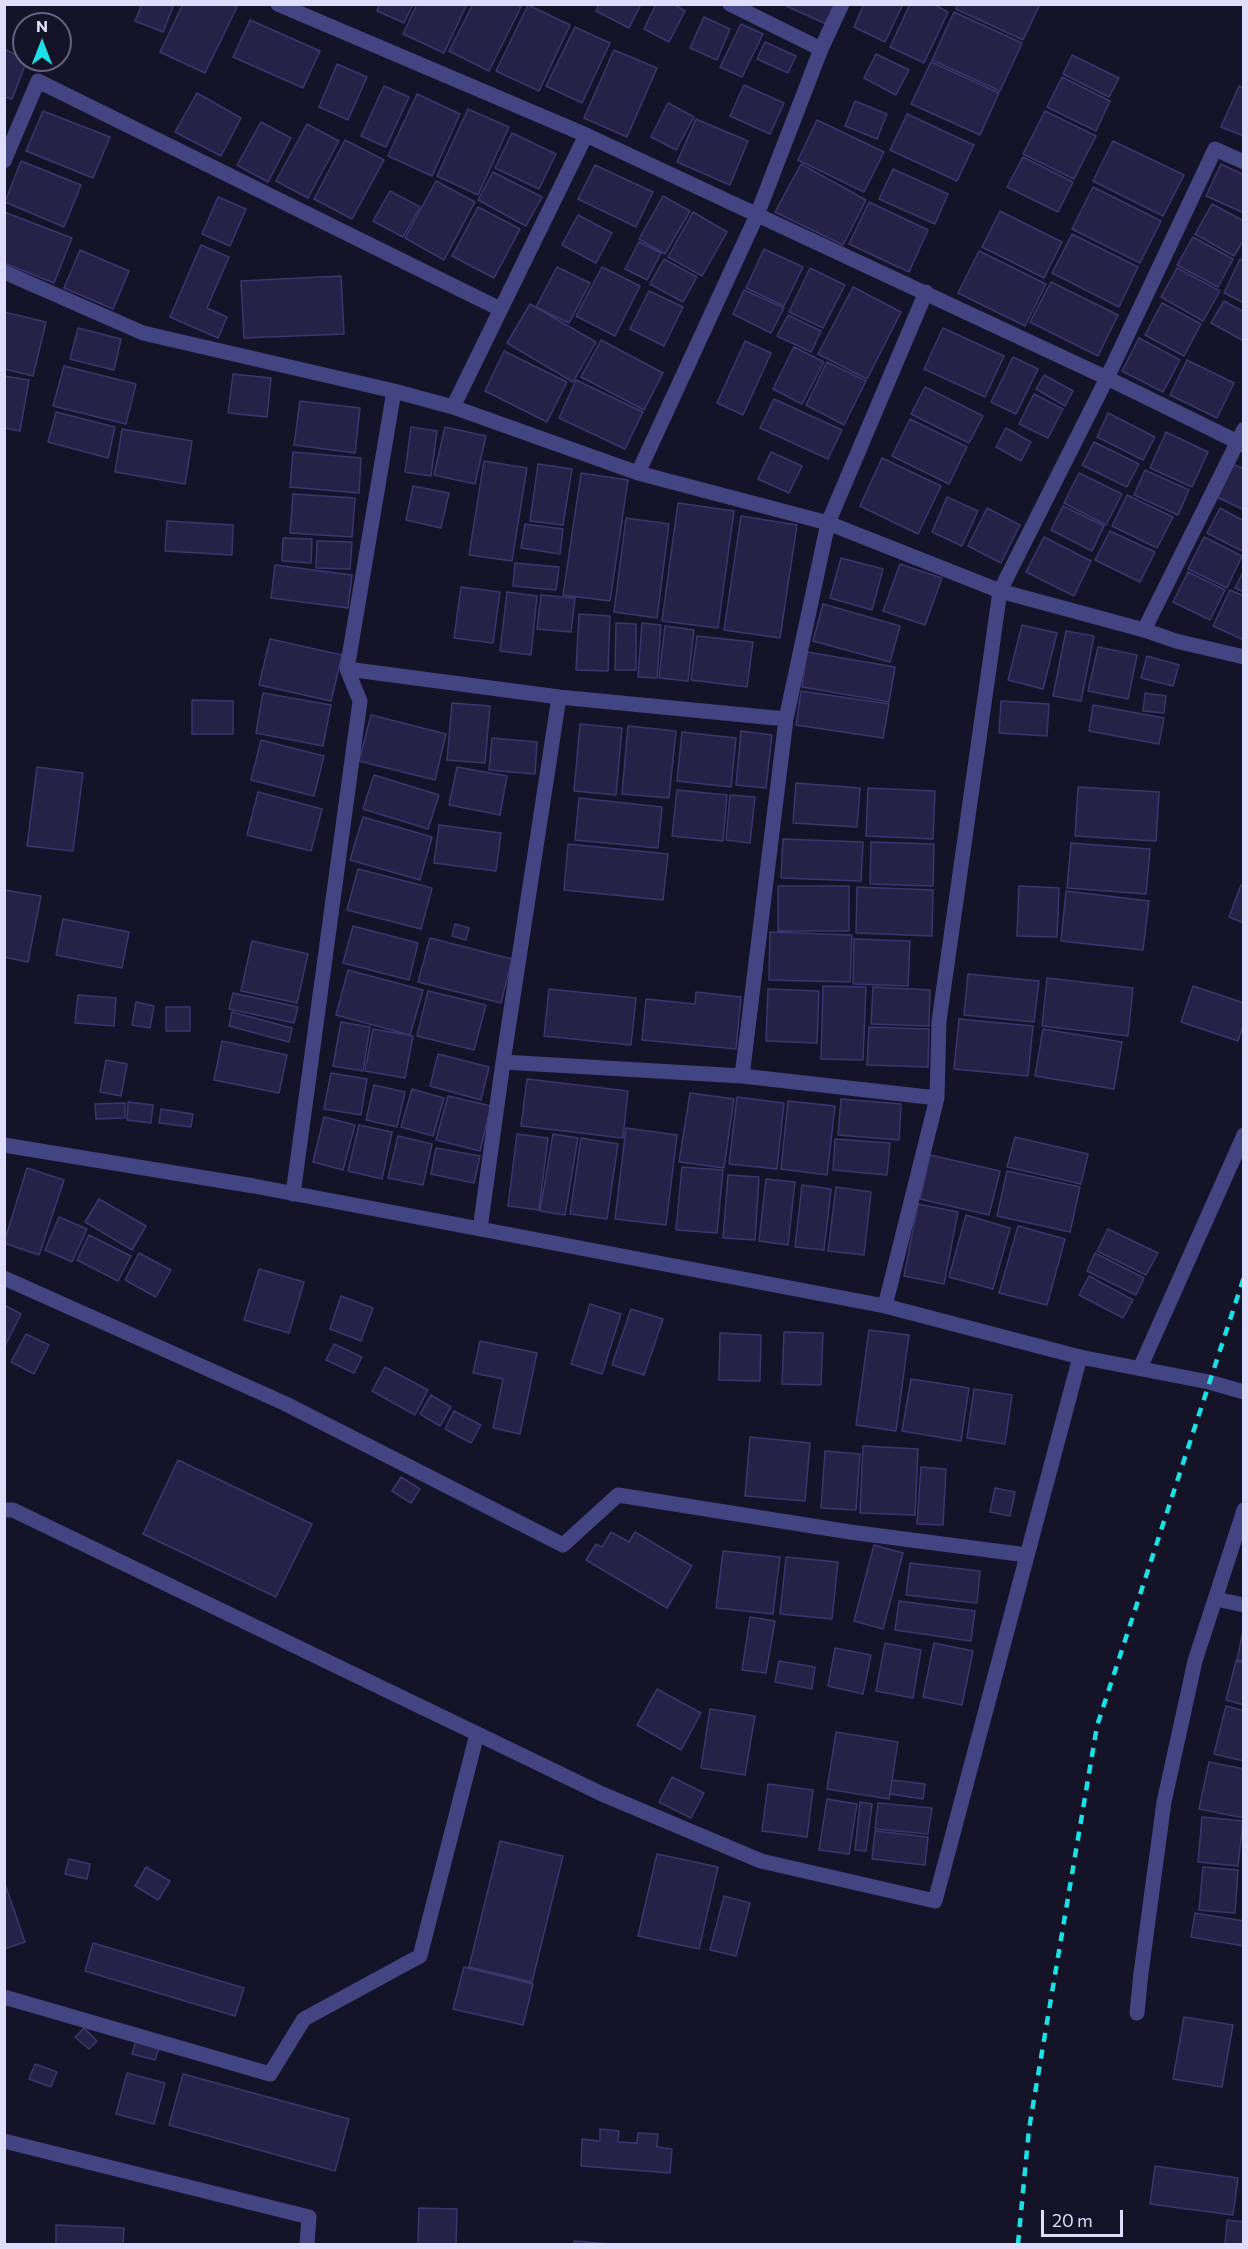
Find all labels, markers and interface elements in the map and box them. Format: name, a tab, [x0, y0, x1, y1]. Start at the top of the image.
north arrow	[12, 12, 72, 72]
text: N	[36, 16, 48, 35]
scale bar	[1044, 2198, 1126, 2236]
text: 20 m	[1052, 2209, 1093, 2231]

